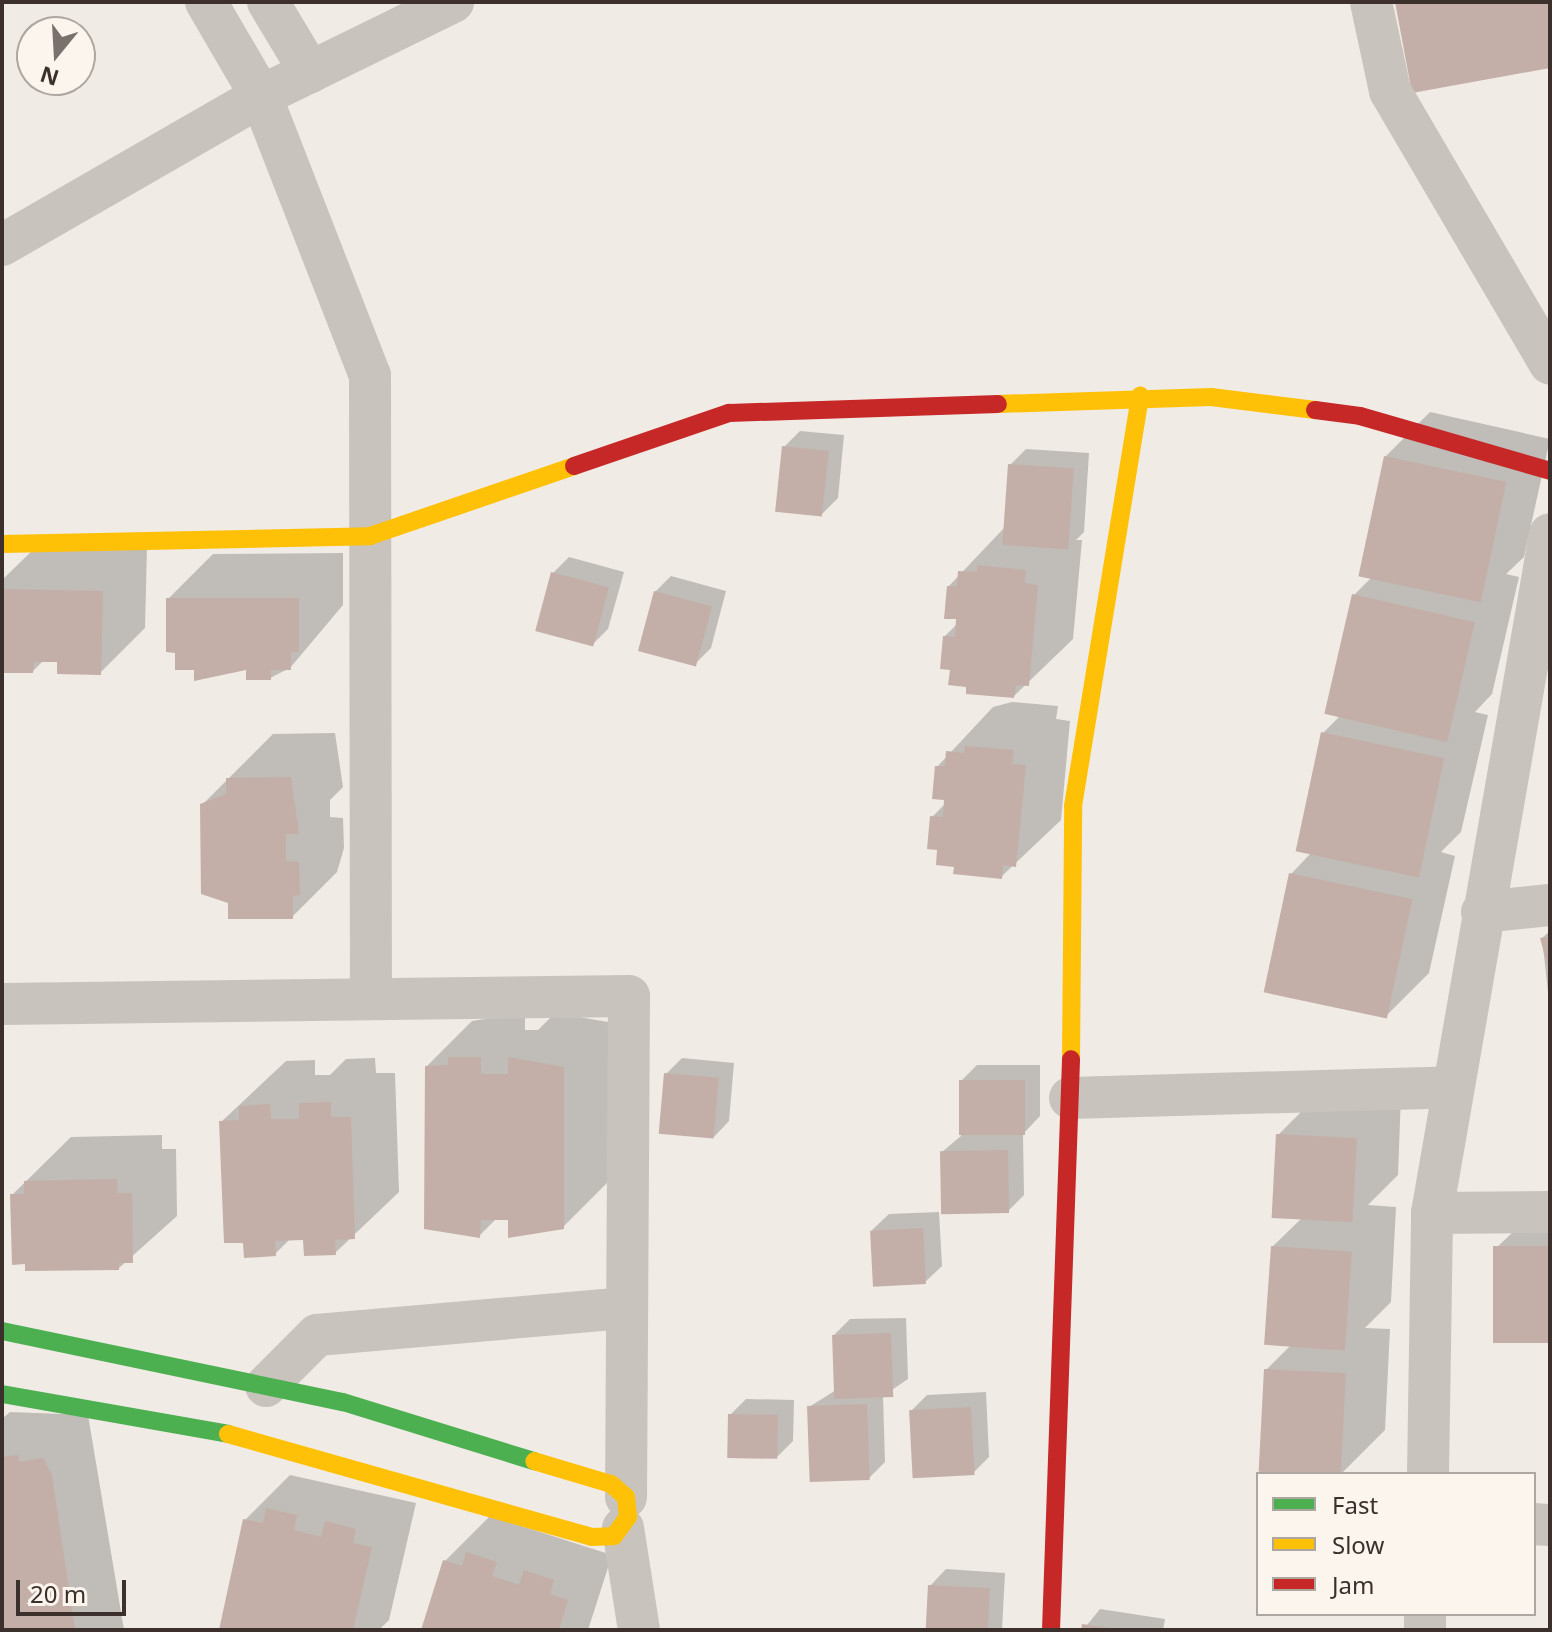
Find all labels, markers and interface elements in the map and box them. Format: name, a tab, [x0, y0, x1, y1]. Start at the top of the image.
north arrow	[16, 16, 96, 96]
text: N	[36, 60, 62, 94]
legend	[1256, 1472, 1536, 1616]
text: Fast	[1332, 1488, 1378, 1521]
text: Slow	[1332, 1528, 1384, 1561]
scale bar	[20, 1564, 130, 1614]
text: Jam	[1332, 1568, 1374, 1601]
text: 20 m	[30, 1577, 86, 1610]

